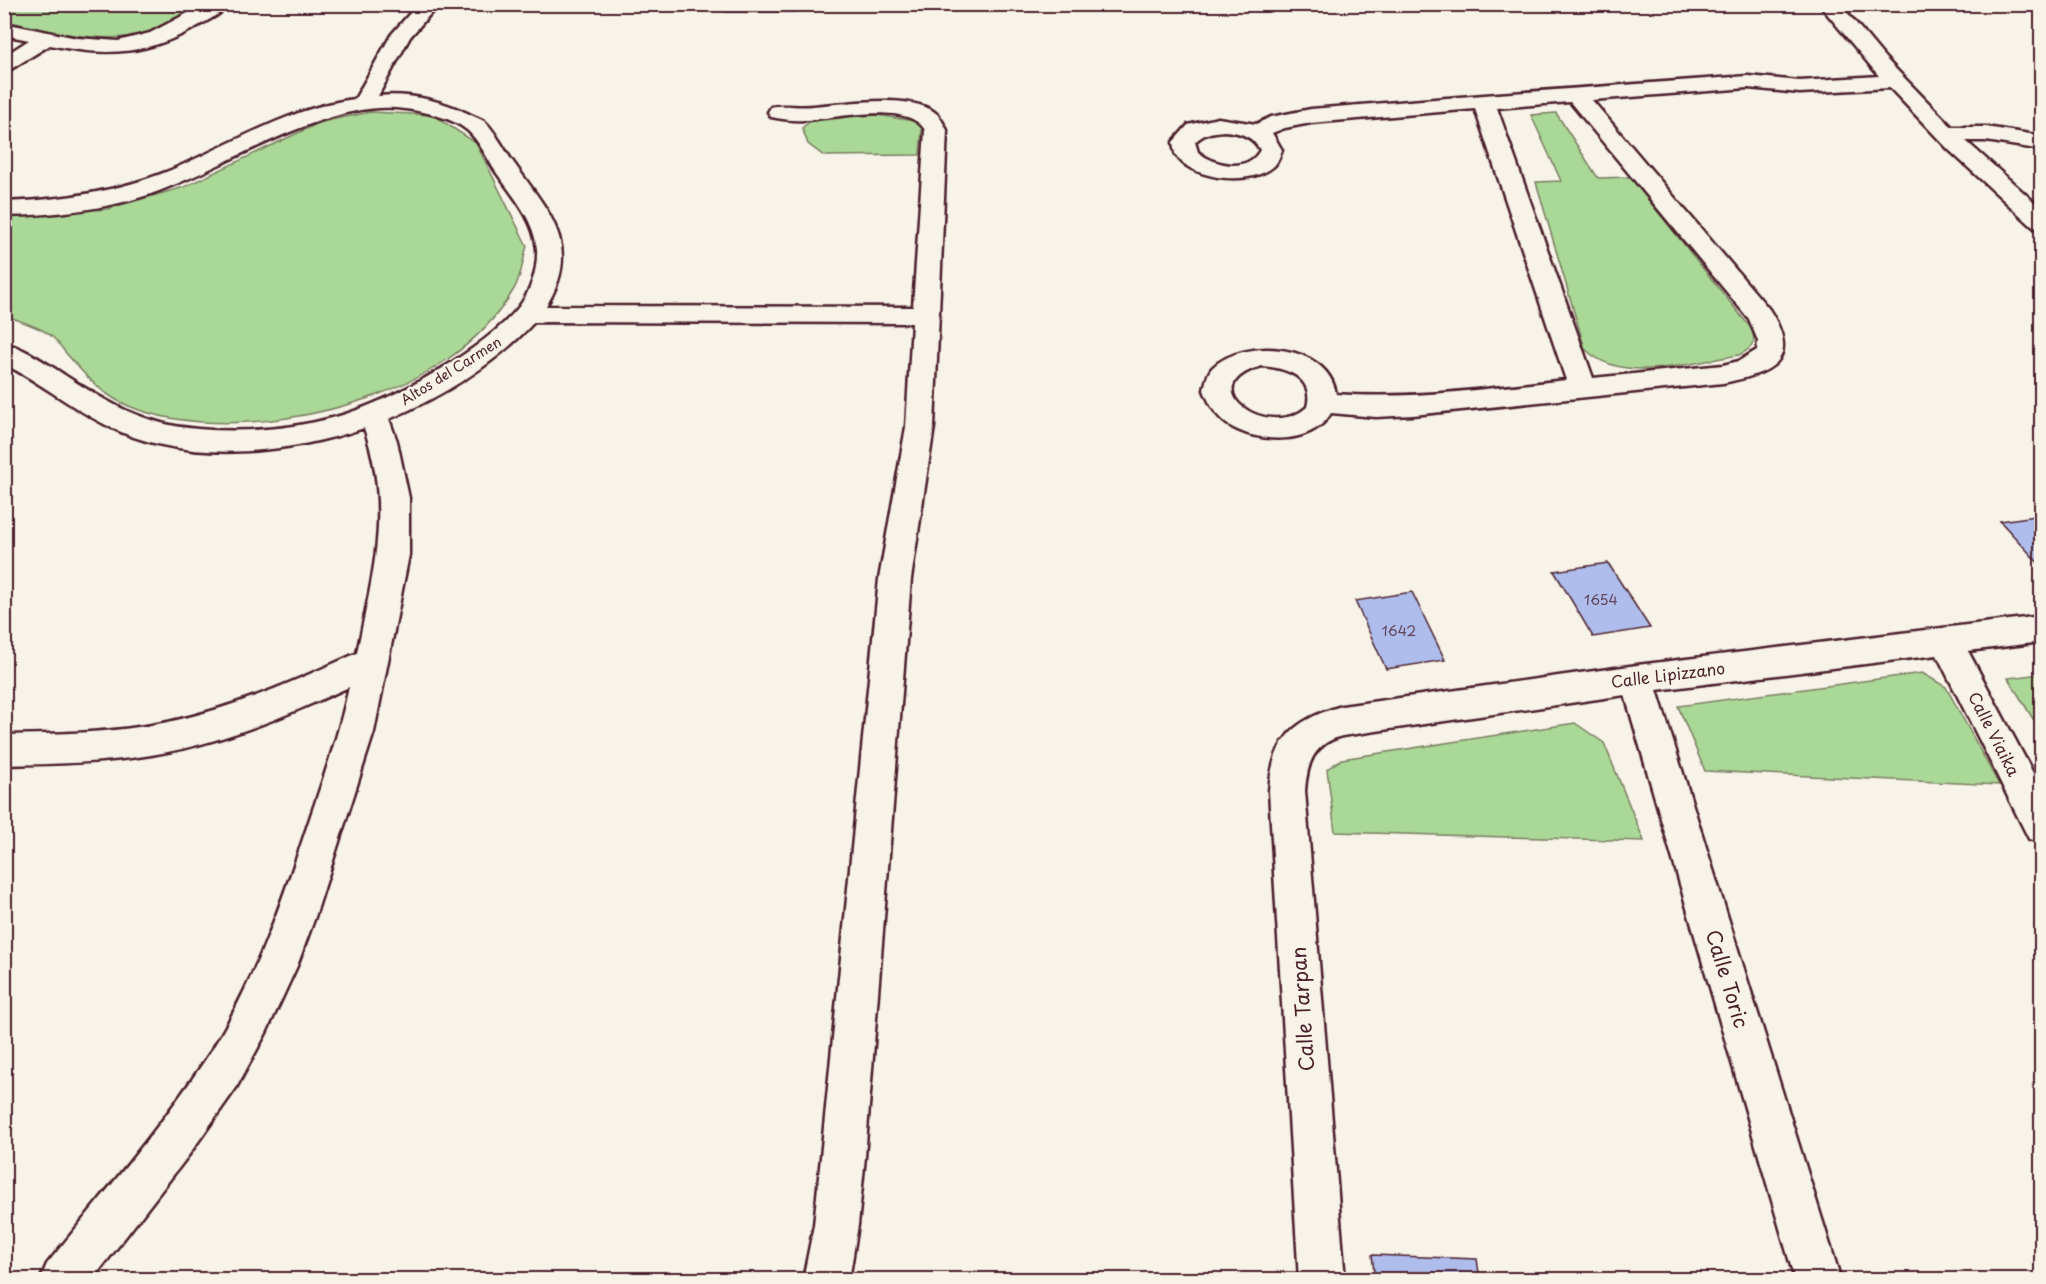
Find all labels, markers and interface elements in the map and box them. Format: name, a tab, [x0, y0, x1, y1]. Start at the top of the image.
street label: Altos del Carmen	[396, 331, 505, 410]
house number: 1654	[1584, 589, 1618, 610]
house number: 1642	[1382, 620, 1416, 641]
street label: Calle Lipizzano	[1609, 655, 1726, 693]
street label: Calle Viaika	[1963, 687, 2027, 780]
street label: Calle Toric	[1699, 926, 1757, 1032]
street label: Calle Tarpan	[1283, 946, 1321, 1072]

